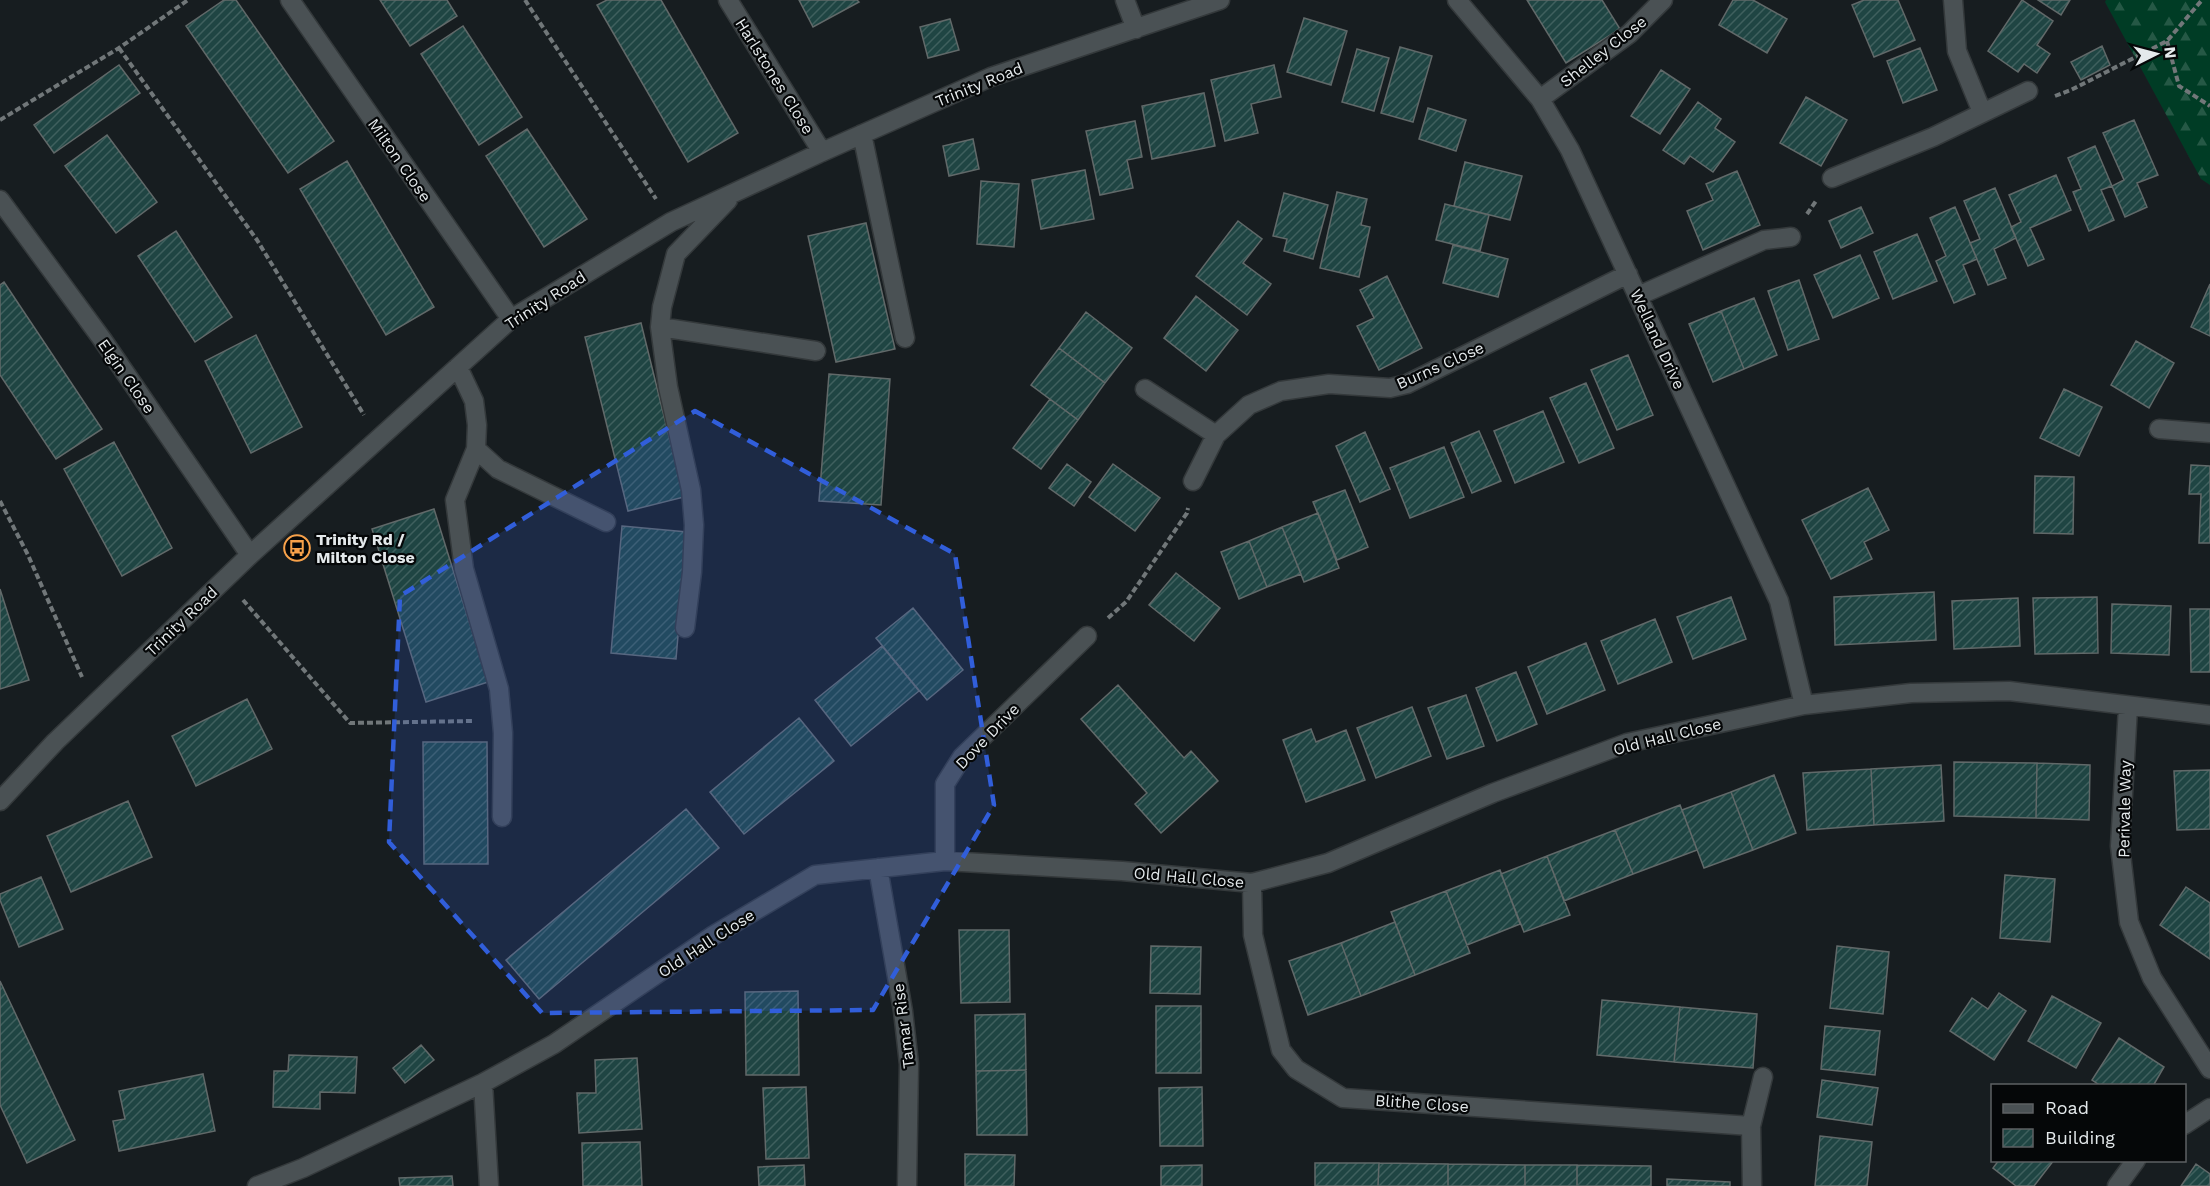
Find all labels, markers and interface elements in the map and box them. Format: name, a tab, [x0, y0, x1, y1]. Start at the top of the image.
street label: Shelley Close	[1556, 12, 1650, 91]
street label: Harlstones Close	[731, 15, 818, 138]
north arrow	[2126, 24, 2186, 84]
text: N	[2160, 46, 2180, 59]
street label: Trinity Road	[933, 58, 1026, 111]
street label: Milton Close	[364, 115, 435, 206]
street label: Trinity Road	[501, 267, 589, 334]
street label: Welland Drive	[1626, 286, 1689, 392]
street label: Elgin Close	[94, 335, 159, 417]
street label: Burns Close	[1394, 338, 1487, 393]
place label: Trinity Rd / Milton Close	[316, 530, 415, 567]
bus stop icon: Trinity Rd / Milton Close	[282, 533, 312, 563]
street label: Trinity Road	[141, 582, 221, 660]
street label: Dove Drive	[951, 700, 1023, 773]
street label: Old Hall Close	[1611, 714, 1723, 759]
street label: Perivale Way	[2114, 759, 2135, 858]
street label: Old Hall Close	[1133, 863, 1245, 892]
street label: Old Hall Close	[655, 905, 758, 982]
street label: Tamar Rise	[889, 982, 918, 1070]
legend	[1991, 1084, 2186, 1162]
street label: Blithe Close	[1374, 1091, 1470, 1116]
text: Road	[2045, 1097, 2089, 1118]
text: Building	[2045, 1127, 2115, 1148]

